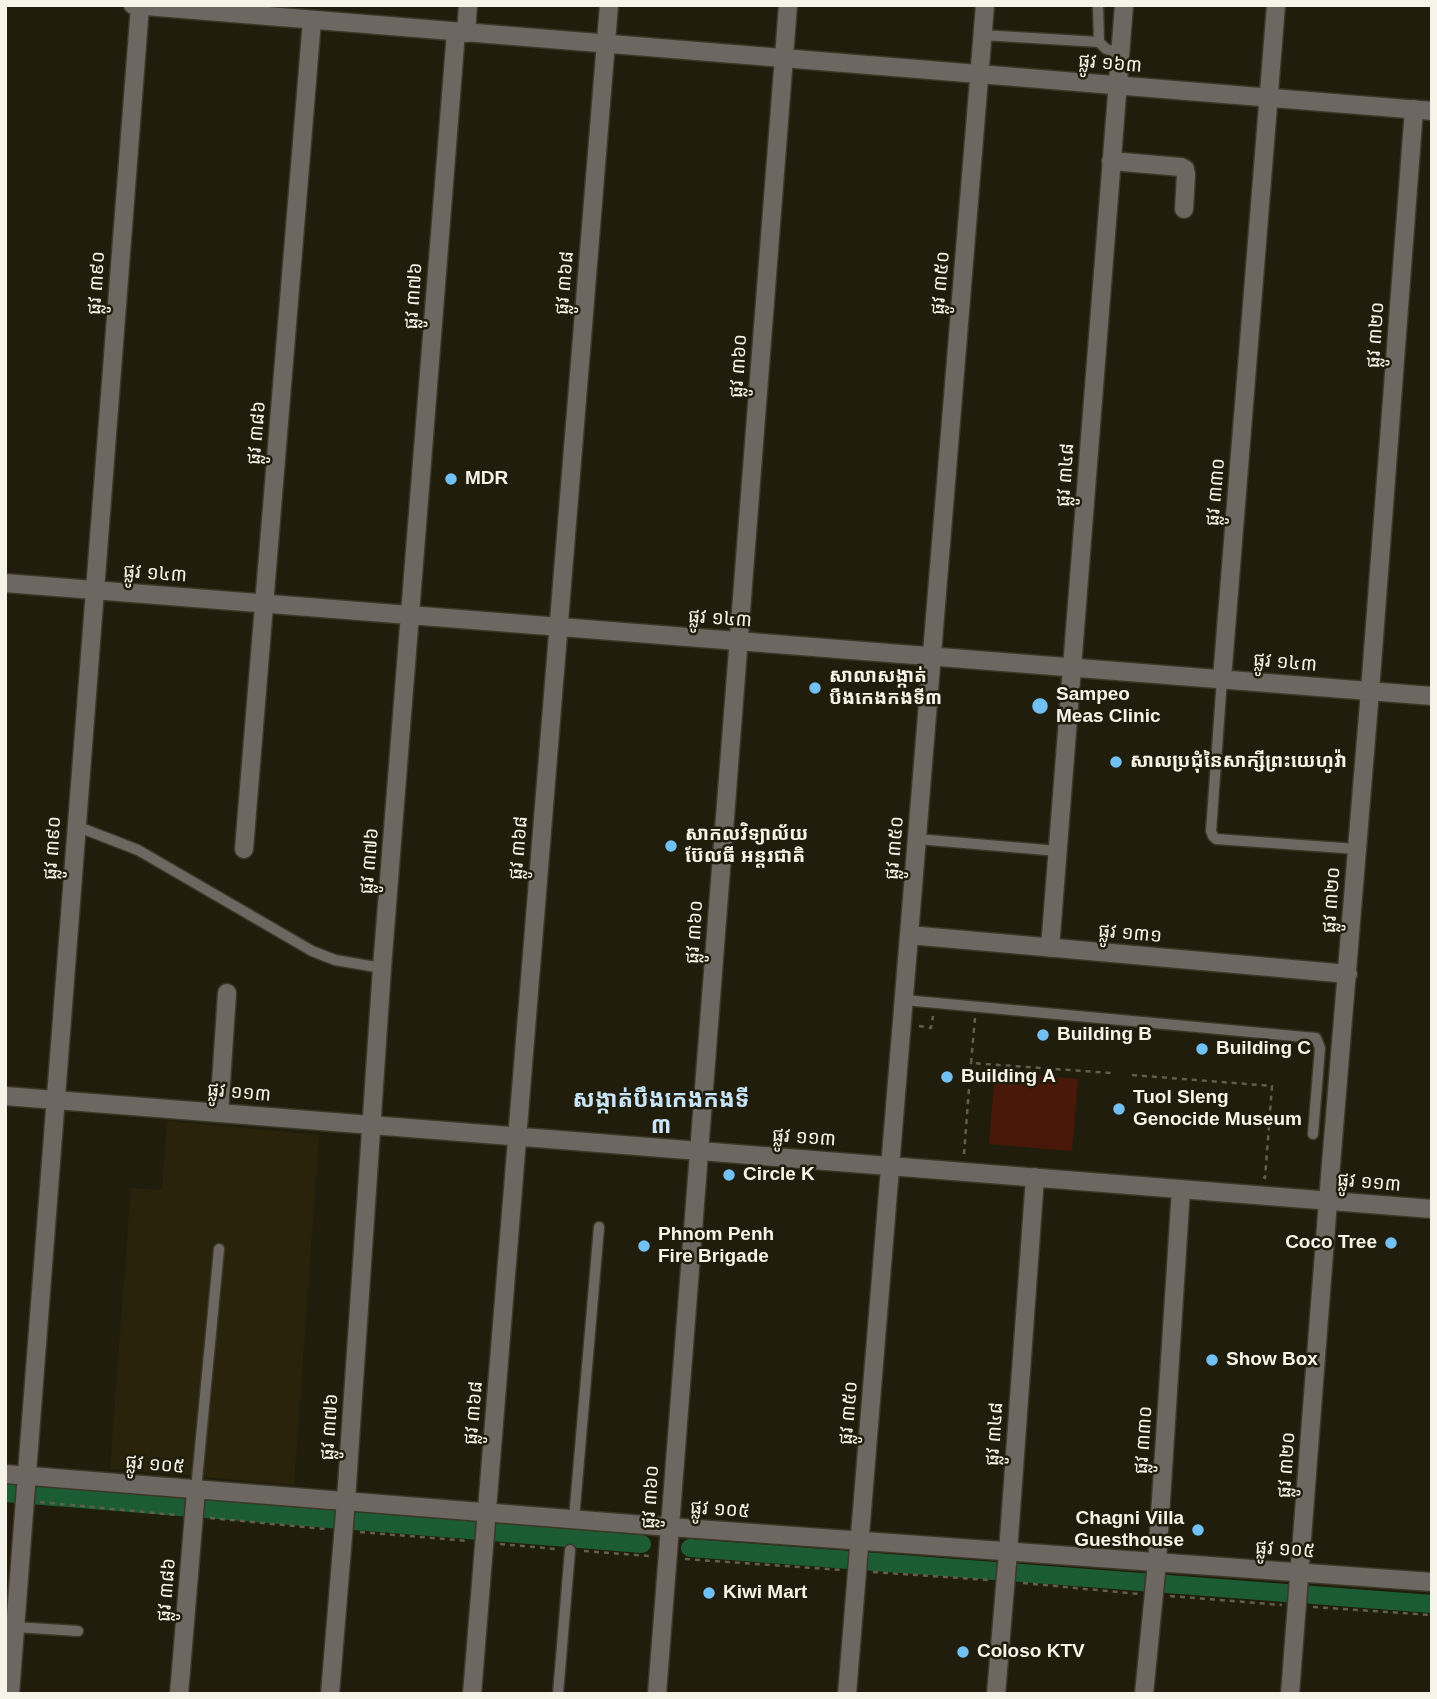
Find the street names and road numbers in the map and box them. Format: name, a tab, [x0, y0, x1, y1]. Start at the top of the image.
street label: ផ្លូវ ១៦៣	[1077, 50, 1143, 78]
street label: ផ្លូវ ៣៩០	[83, 250, 111, 316]
street label: ផ្លូវ ៣៦៨	[551, 250, 579, 316]
street label: ផ្លូវ ៣៥០	[927, 250, 955, 316]
street label: ផ្លូវ ៣៧៦	[400, 262, 428, 330]
street label: ផ្លូវ ៣២០	[1362, 301, 1390, 369]
street label: ផ្លូវ ៣៦០	[725, 333, 753, 399]
street label: ផ្លូវ ៣៨៦	[243, 400, 271, 466]
street label: ផ្លូវ ៣៤៨	[1052, 442, 1080, 508]
street label: ផ្លូវ ៣៣០	[1202, 457, 1230, 527]
street label: ផ្លូវ ១៤៣	[122, 560, 188, 588]
street label: ផ្លូវ ១៤៣	[687, 605, 753, 633]
street label: ផ្លូវ ១៤៣	[1252, 649, 1318, 677]
street label: ផ្លូវ ៣៩០	[39, 815, 67, 881]
street label: ផ្លូវ ៣៦៨	[505, 815, 533, 881]
street label: ផ្លូវ ៣៥០	[881, 815, 909, 881]
street label: ផ្លូវ ៣៧៦	[356, 827, 384, 895]
street label: ផ្លូវ ៣២០	[1318, 866, 1346, 934]
street label: ផ្លូវ ៣៦០	[681, 899, 709, 965]
street label: ផ្លូវ ១៣១	[1097, 920, 1163, 948]
street label: ផ្លូវ ១១៣	[206, 1079, 272, 1107]
street label: ផ្លូវ ១១៣	[771, 1124, 837, 1152]
street label: ផ្លូវ ១១៣	[1336, 1169, 1402, 1197]
street label: ផ្លូវ ៣៦៨	[460, 1380, 488, 1446]
street label: ផ្លូវ ៣៥០	[835, 1380, 863, 1446]
street label: ផ្លូវ ៣៧៦	[316, 1393, 344, 1461]
street label: ផ្លូវ ៣៤៨	[981, 1401, 1009, 1467]
street label: ផ្លូវ ៣៣០	[1130, 1405, 1158, 1475]
street label: ផ្លូវ ៣២០	[1273, 1431, 1301, 1499]
street label: ផ្លូវ ១០៥	[124, 1451, 186, 1479]
street label: ផ្លូវ ៣៦០	[637, 1464, 665, 1530]
street label: ផ្លូវ ១០៥	[689, 1497, 751, 1523]
street label: ផ្លូវ ១០៥	[1254, 1537, 1316, 1563]
street label: ផ្លូវ ៣៨៦	[153, 1557, 181, 1623]

